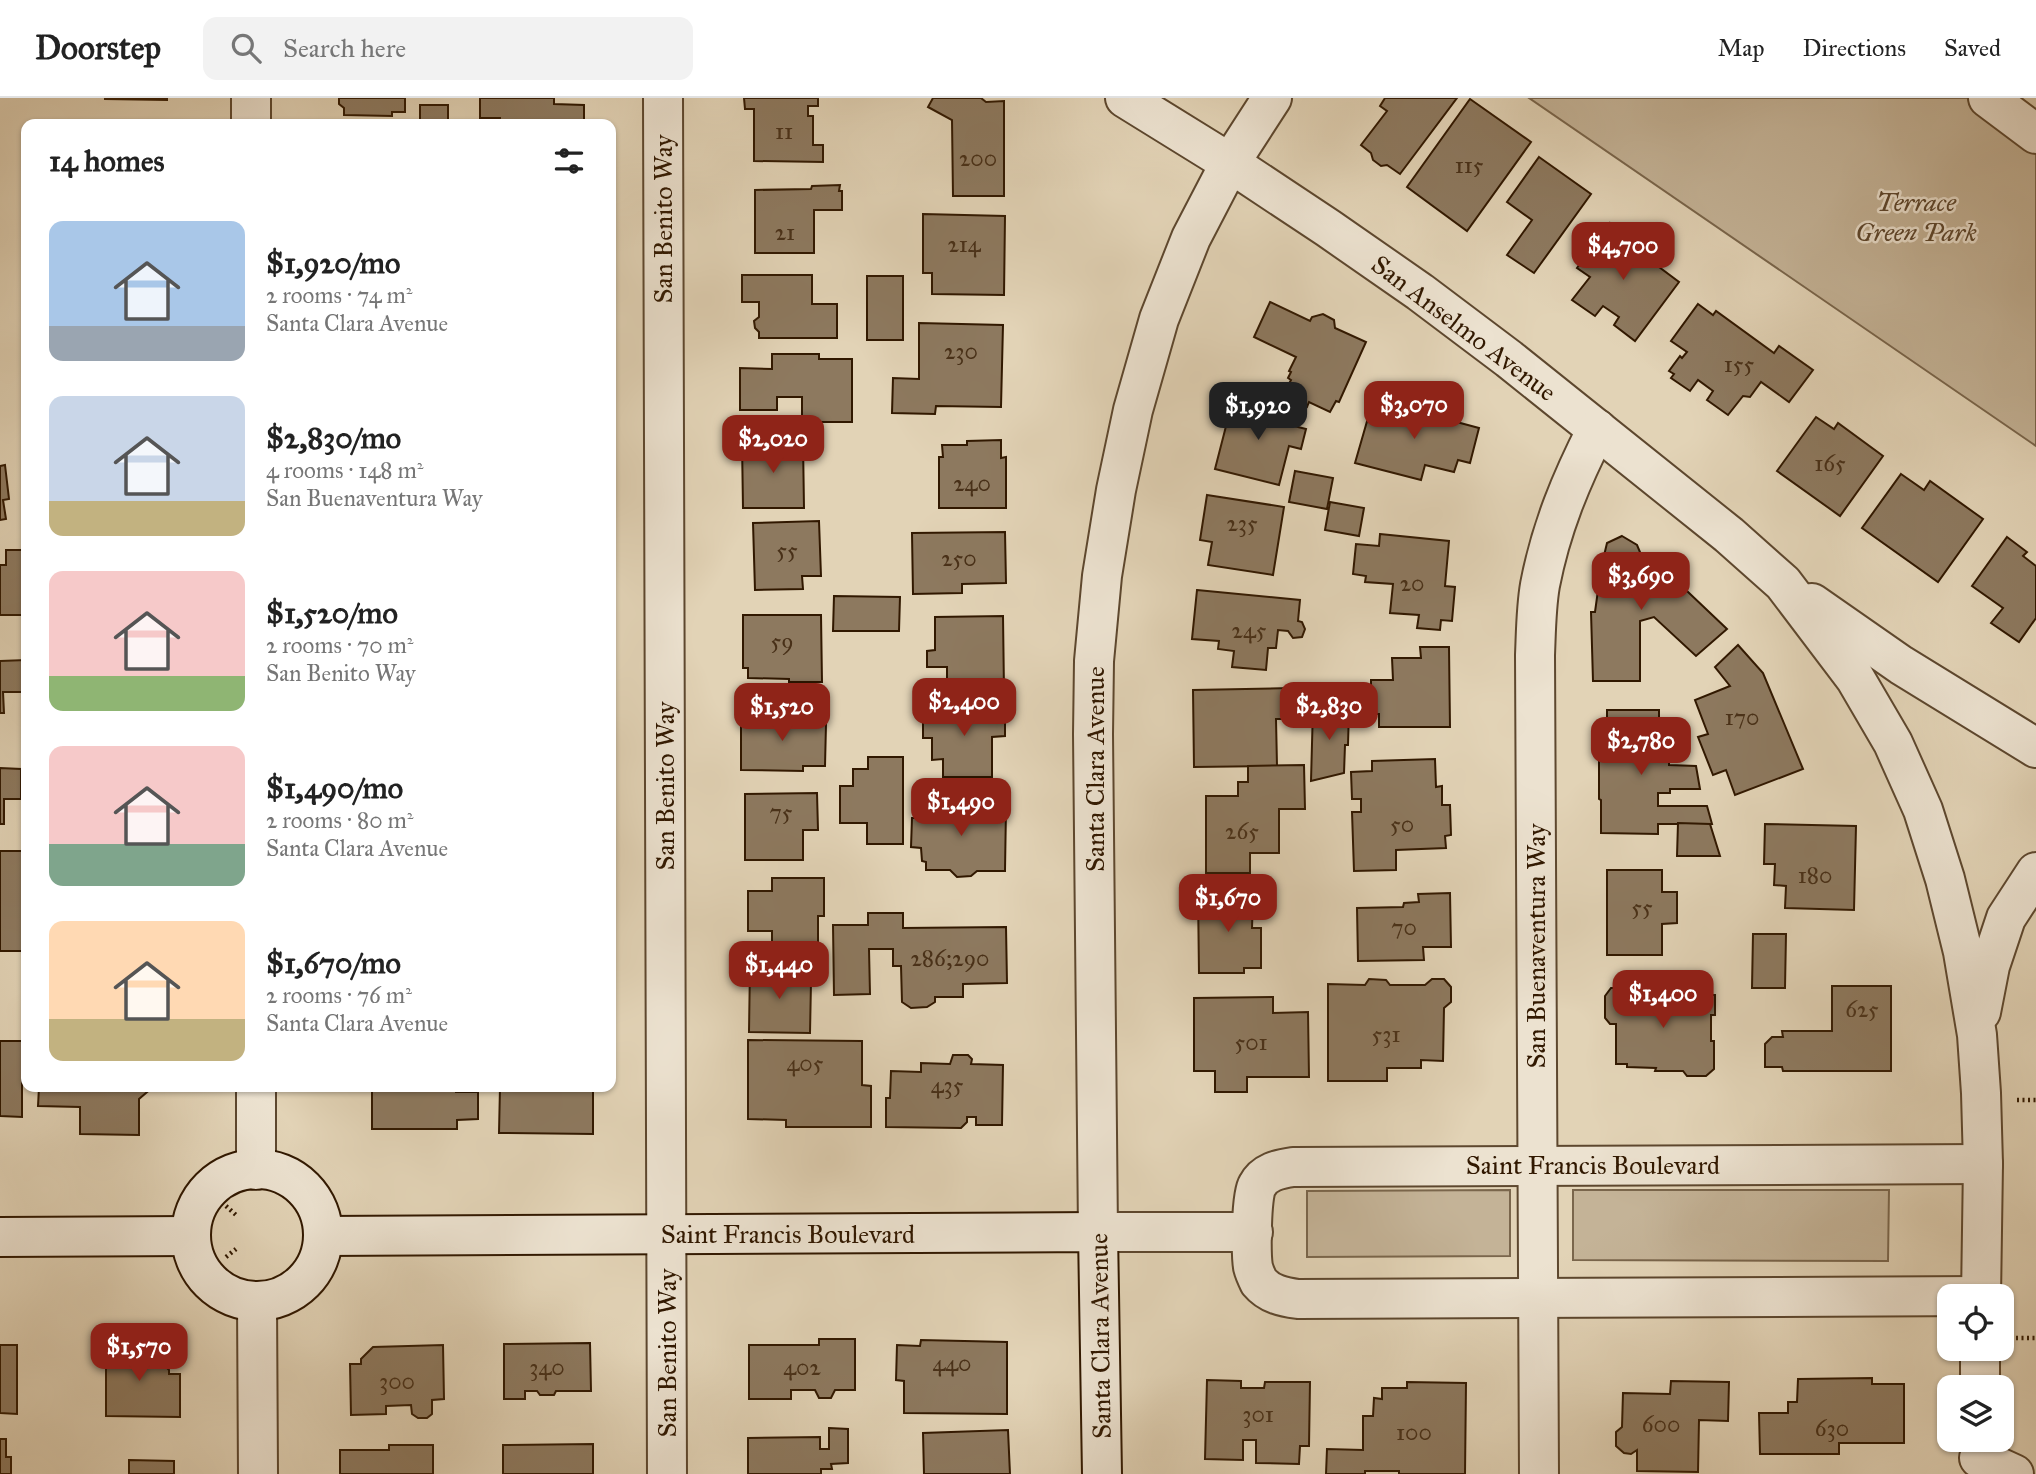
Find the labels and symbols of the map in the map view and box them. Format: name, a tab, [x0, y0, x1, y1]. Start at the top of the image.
house number: 11	[775, 117, 793, 145]
street label: San Benito Way	[647, 134, 679, 304]
house number: 200	[959, 144, 997, 172]
house number: 115	[1455, 151, 1484, 179]
park label: Terrace Green Park	[1855, 186, 1977, 248]
house number: 21	[775, 218, 795, 246]
pin: $4,700	[1566, 222, 1680, 282]
house number: 214	[947, 230, 982, 258]
street label: San Anselmo Avenue	[1365, 248, 1563, 408]
house number: 230	[944, 337, 978, 365]
house number: 155	[1724, 350, 1754, 378]
pin: $1,920	[1201, 382, 1315, 442]
pin: $3,070	[1357, 382, 1471, 441]
pin: $2,020	[716, 416, 830, 475]
house number: 165	[1814, 449, 1846, 477]
house number: 240	[953, 469, 991, 497]
house number: 235	[1226, 509, 1258, 537]
house number: 55	[776, 536, 798, 564]
house number: 250	[941, 544, 977, 572]
pin: $3,690	[1584, 552, 1698, 612]
house number: 20	[1400, 569, 1424, 597]
house number: 245	[1232, 616, 1267, 644]
house number: 59	[770, 627, 794, 655]
street label: Santa Clara Avenue	[1079, 666, 1111, 872]
pin: $2,400	[907, 678, 1021, 738]
pin: $2,830	[1272, 682, 1386, 742]
pin: $1,520	[725, 684, 839, 743]
street label: San Benito Way	[649, 701, 681, 871]
house number: 170	[1725, 703, 1759, 731]
pin: $2,780	[1584, 718, 1698, 777]
pin: $1,490	[904, 778, 1018, 838]
house number: 75	[770, 798, 793, 826]
house number: 50	[1390, 810, 1414, 838]
house number: 265	[1225, 817, 1259, 845]
street label: San Buenaventura Way	[1520, 823, 1552, 1068]
house number: 180	[1798, 861, 1832, 889]
pin: $1,670	[1171, 874, 1285, 934]
house number: 55	[1631, 893, 1653, 921]
house number: 70	[1391, 913, 1417, 941]
pin: $1,440	[722, 942, 836, 1001]
house number: 286;290	[911, 944, 989, 972]
pin: $1,400	[1606, 970, 1720, 1030]
house number: 625	[1845, 995, 1879, 1023]
house number: 531	[1372, 1020, 1400, 1048]
house number: 501	[1235, 1028, 1267, 1056]
house number: 405	[787, 1049, 824, 1077]
house number: 435	[931, 1071, 964, 1099]
street label: Saint Francis Boulevard	[1466, 1149, 1720, 1181]
street label: Saint Francis Boulevard	[661, 1218, 915, 1250]
street label: Santa Clara Avenue	[1082, 1233, 1118, 1439]
street label: San Benito Way	[651, 1268, 683, 1438]
pin: $1,570	[82, 1324, 196, 1383]
house number: 440	[932, 1349, 972, 1377]
house number: 340	[529, 1353, 565, 1381]
house number: 402	[783, 1353, 821, 1381]
house number: 300	[379, 1367, 415, 1395]
house number: 301	[1242, 1400, 1274, 1428]
house number: 600	[1642, 1410, 1680, 1438]
house number: 630	[1815, 1414, 1849, 1442]
house number: 100	[1396, 1418, 1432, 1446]

